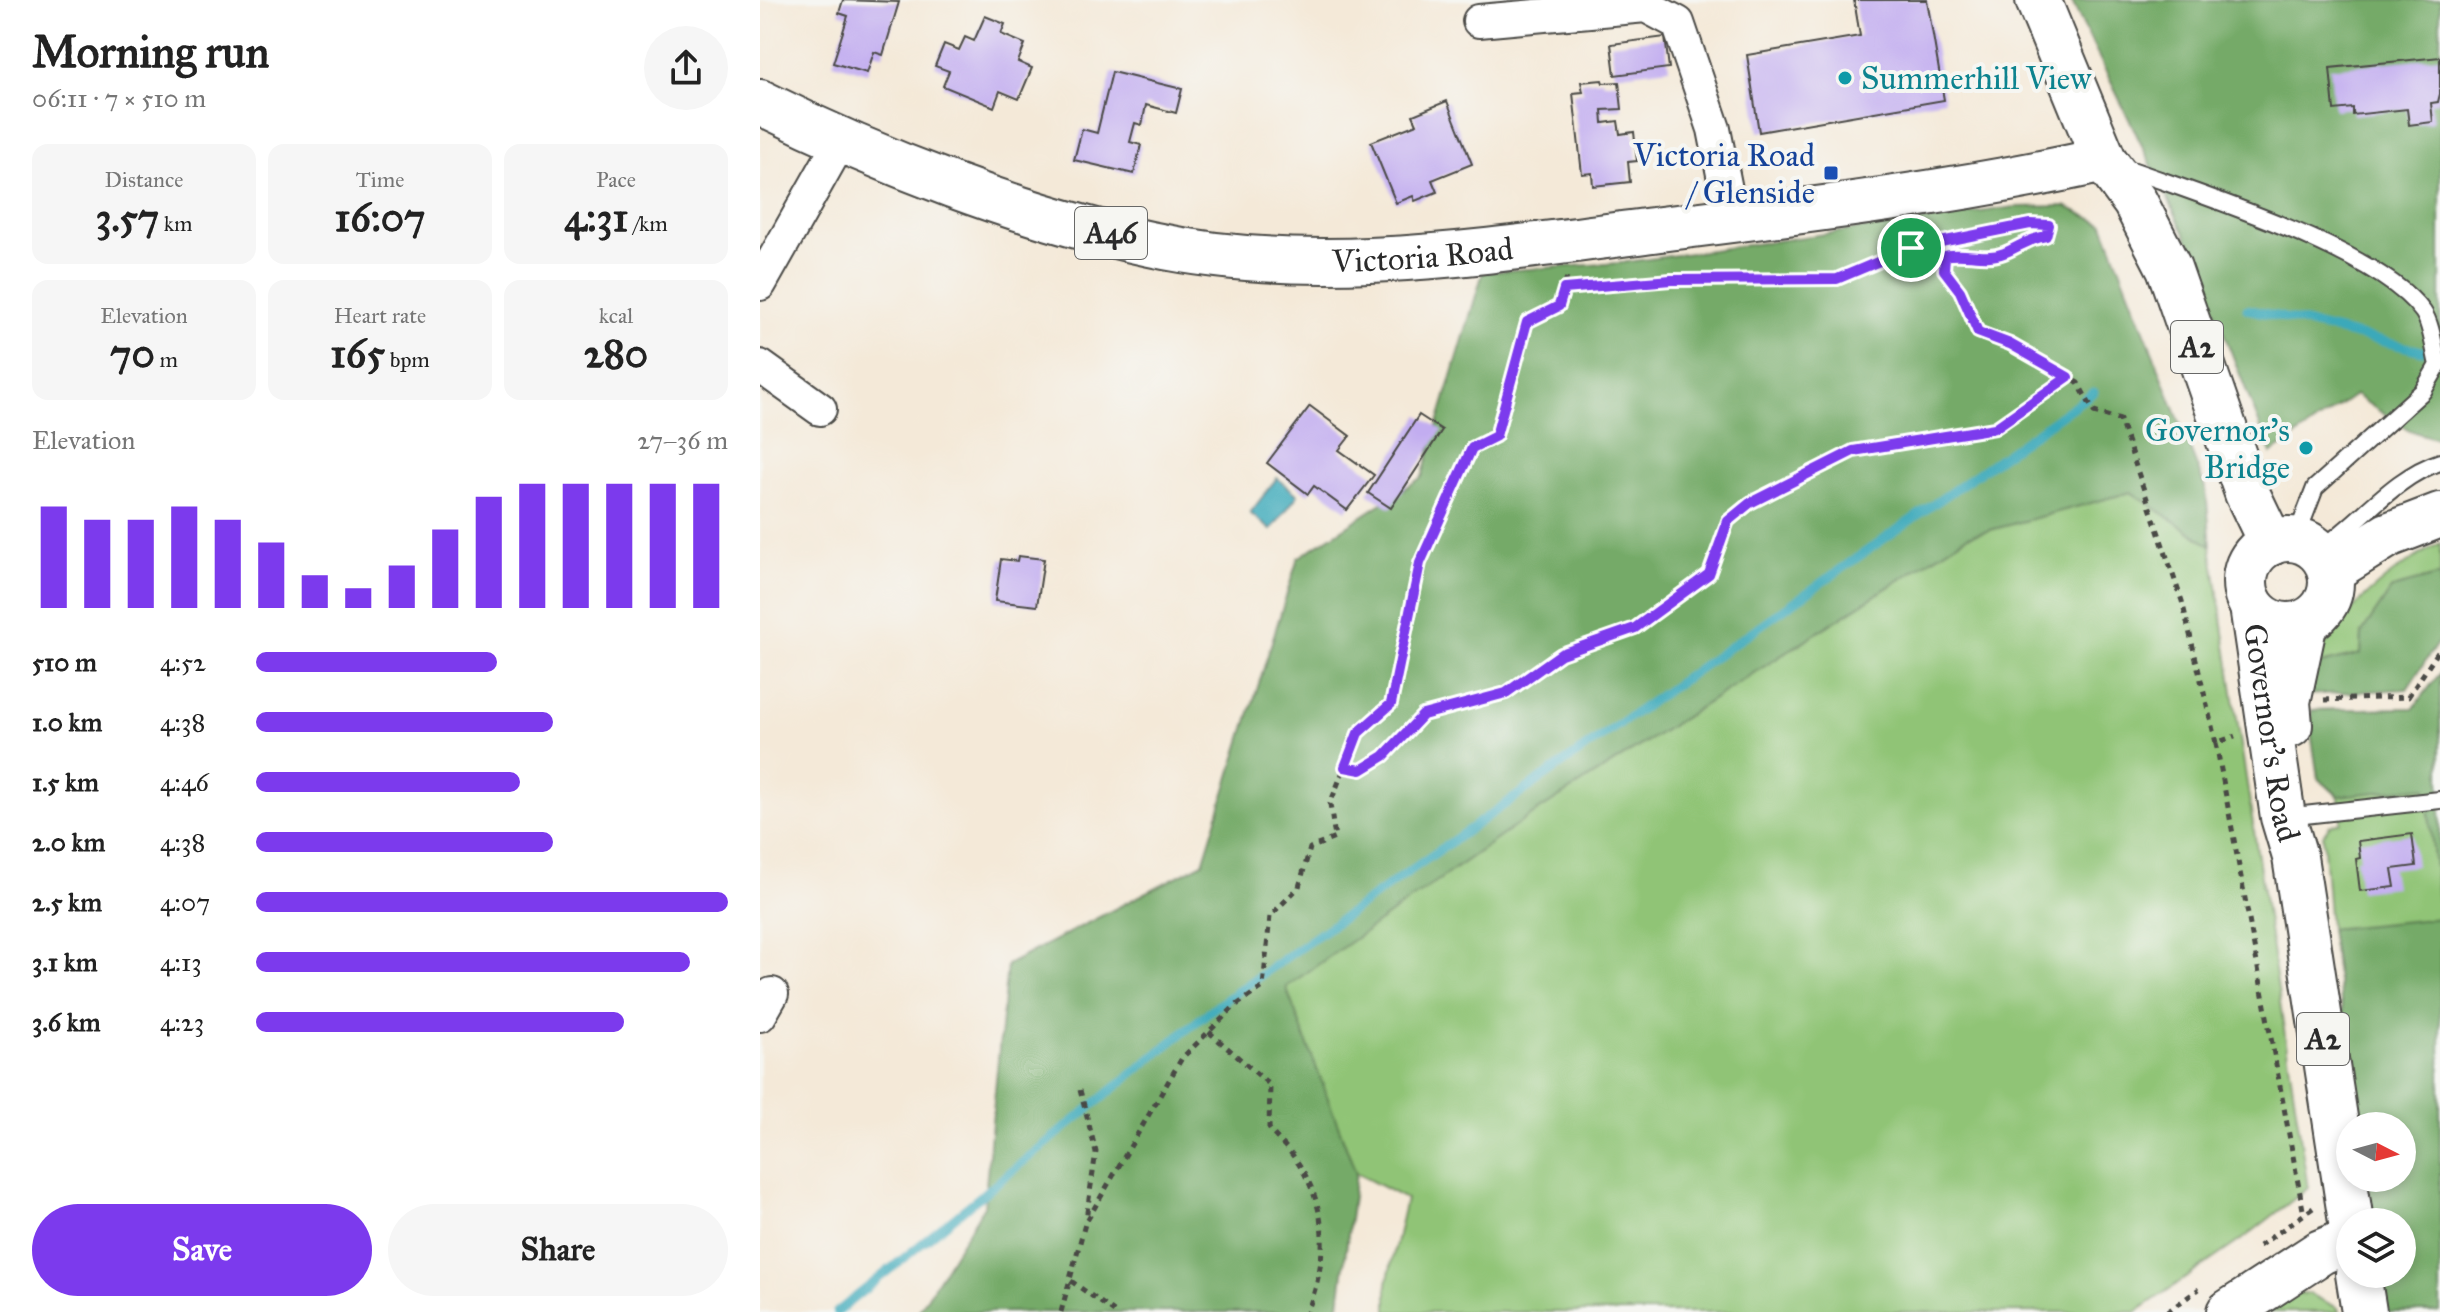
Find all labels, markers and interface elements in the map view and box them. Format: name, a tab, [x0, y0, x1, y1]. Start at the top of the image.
text: Morning run	[32, 25, 269, 79]
button: share	[644, 26, 728, 110]
place label: Summerhill View	[1861, 59, 2092, 98]
marker: Summerhill View	[1836, 69, 1854, 87]
text: 06:11 · 7 × 510 m	[32, 82, 206, 114]
place label: Victoria Road / Glenside	[1633, 136, 1815, 212]
marker: Victoria Road / Glenside	[1822, 164, 1840, 182]
text: Distance	[105, 166, 183, 193]
text: Time	[356, 166, 404, 193]
text: Pace	[596, 166, 636, 193]
text: 3.57	[95, 193, 159, 242]
text: 16:07	[335, 193, 425, 242]
text: 4:31	[564, 193, 628, 242]
road number: A46	[1075, 207, 1147, 259]
text: km	[159, 210, 193, 237]
text: /km	[628, 210, 668, 237]
pin	[1877, 214, 1945, 282]
icon: arrive	[1889, 226, 1933, 270]
street label: Victoria Road	[1331, 229, 1515, 281]
text: Elevation	[100, 302, 188, 329]
text: Heart rate	[334, 302, 426, 329]
text: kcal	[599, 302, 633, 329]
road number: A2	[2171, 321, 2223, 373]
text: 70	[110, 329, 155, 378]
text: 165	[330, 329, 385, 378]
text: 280	[584, 329, 648, 378]
text: m	[155, 346, 178, 373]
text: bpm	[385, 346, 430, 373]
place label: Governor's Bridge	[2145, 411, 2290, 487]
text: Elevation	[32, 424, 135, 456]
text: 27–36 m	[637, 424, 728, 456]
marker: Governor's Bridge	[2297, 439, 2315, 457]
street label: Governor's Road	[2235, 621, 2308, 846]
text: 510 m	[32, 646, 97, 678]
text: 4:52	[160, 646, 206, 678]
text: 1.0 km	[32, 706, 102, 738]
text: 4:38	[160, 706, 205, 738]
text: 1.5 km	[32, 766, 99, 798]
text: 4:46	[160, 766, 209, 798]
text: 2.0 km	[32, 826, 105, 858]
text: 4:38	[160, 826, 205, 858]
text: 2.5 km	[32, 886, 102, 918]
text: 4:07	[160, 886, 210, 918]
text: 3.1 km	[32, 946, 98, 978]
text: 4:13	[160, 946, 202, 978]
text: 3.6 km	[32, 1006, 101, 1038]
text: 4:23	[160, 1006, 204, 1038]
road number: A2	[2297, 1013, 2349, 1065]
north arrow	[2336, 1112, 2416, 1192]
map controls	[2336, 1112, 2416, 1288]
button: Save	[32, 1204, 372, 1296]
button: Share	[388, 1204, 728, 1296]
button: layers	[2336, 1208, 2416, 1288]

